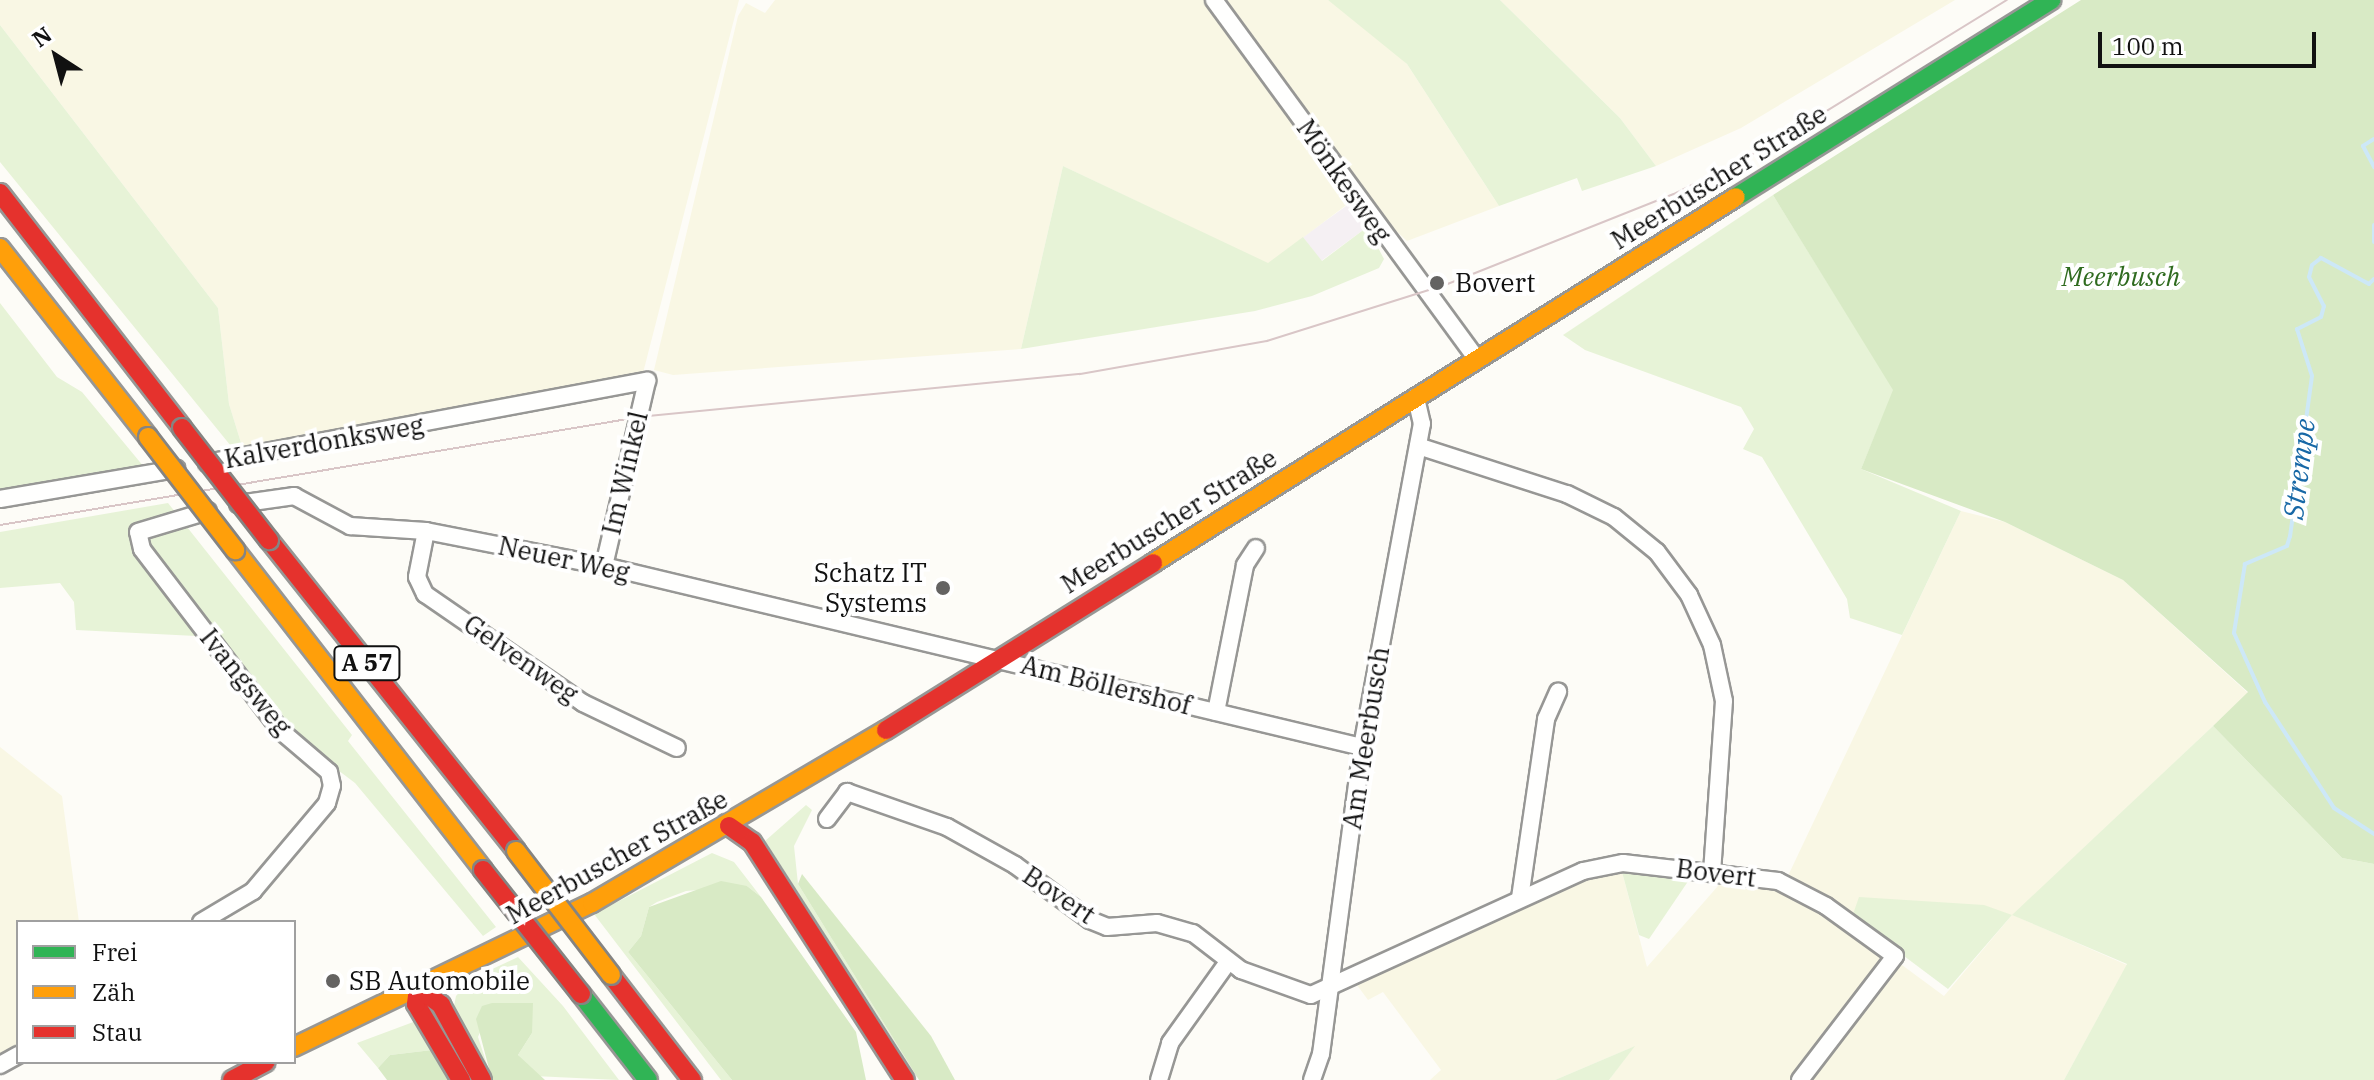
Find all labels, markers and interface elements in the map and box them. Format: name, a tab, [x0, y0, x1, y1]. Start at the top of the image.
north arrow	[16, 16, 96, 96]
scale bar	[2102, 16, 2320, 66]
text: N	[26, 19, 57, 53]
text: 100 m	[2112, 30, 2184, 62]
street label: Meerbuscher Straße	[1605, 98, 1833, 256]
street label: Mönkesweg	[1290, 113, 1398, 249]
park label: Meerbusch	[2062, 261, 2180, 293]
place label: Bovert	[1455, 267, 1535, 299]
marker: Bovert	[1426, 272, 1448, 294]
street label: Im Winkel	[596, 408, 654, 538]
street label: Kalverdonksweg	[222, 409, 426, 475]
water label: Strempe	[2276, 417, 2322, 521]
street label: Meerbuscher Straße	[1055, 442, 1283, 600]
street label: Neuer Weg	[495, 530, 633, 588]
place label: Schatz IT Systems	[814, 557, 927, 618]
marker: Schatz IT Systems	[934, 579, 952, 597]
street label: Gelvenweg	[458, 608, 584, 710]
street label: Ivangsweg	[194, 622, 298, 742]
road number: A 57	[333, 643, 401, 683]
street label: Am Meerbusch	[1336, 644, 1396, 832]
street label: Am Böllershof	[1018, 649, 1194, 721]
street label: Meerbuscher Straße	[501, 783, 733, 931]
street label: Bovert	[1674, 853, 1758, 893]
street label: Bovert	[1017, 860, 1101, 930]
legend	[16, 920, 296, 1064]
text: Frei	[92, 936, 137, 968]
place label: SB Automobile	[349, 965, 530, 997]
marker: SB Automobile	[324, 972, 342, 990]
text: Zäh	[92, 976, 135, 1008]
text: Stau	[92, 1016, 142, 1048]

